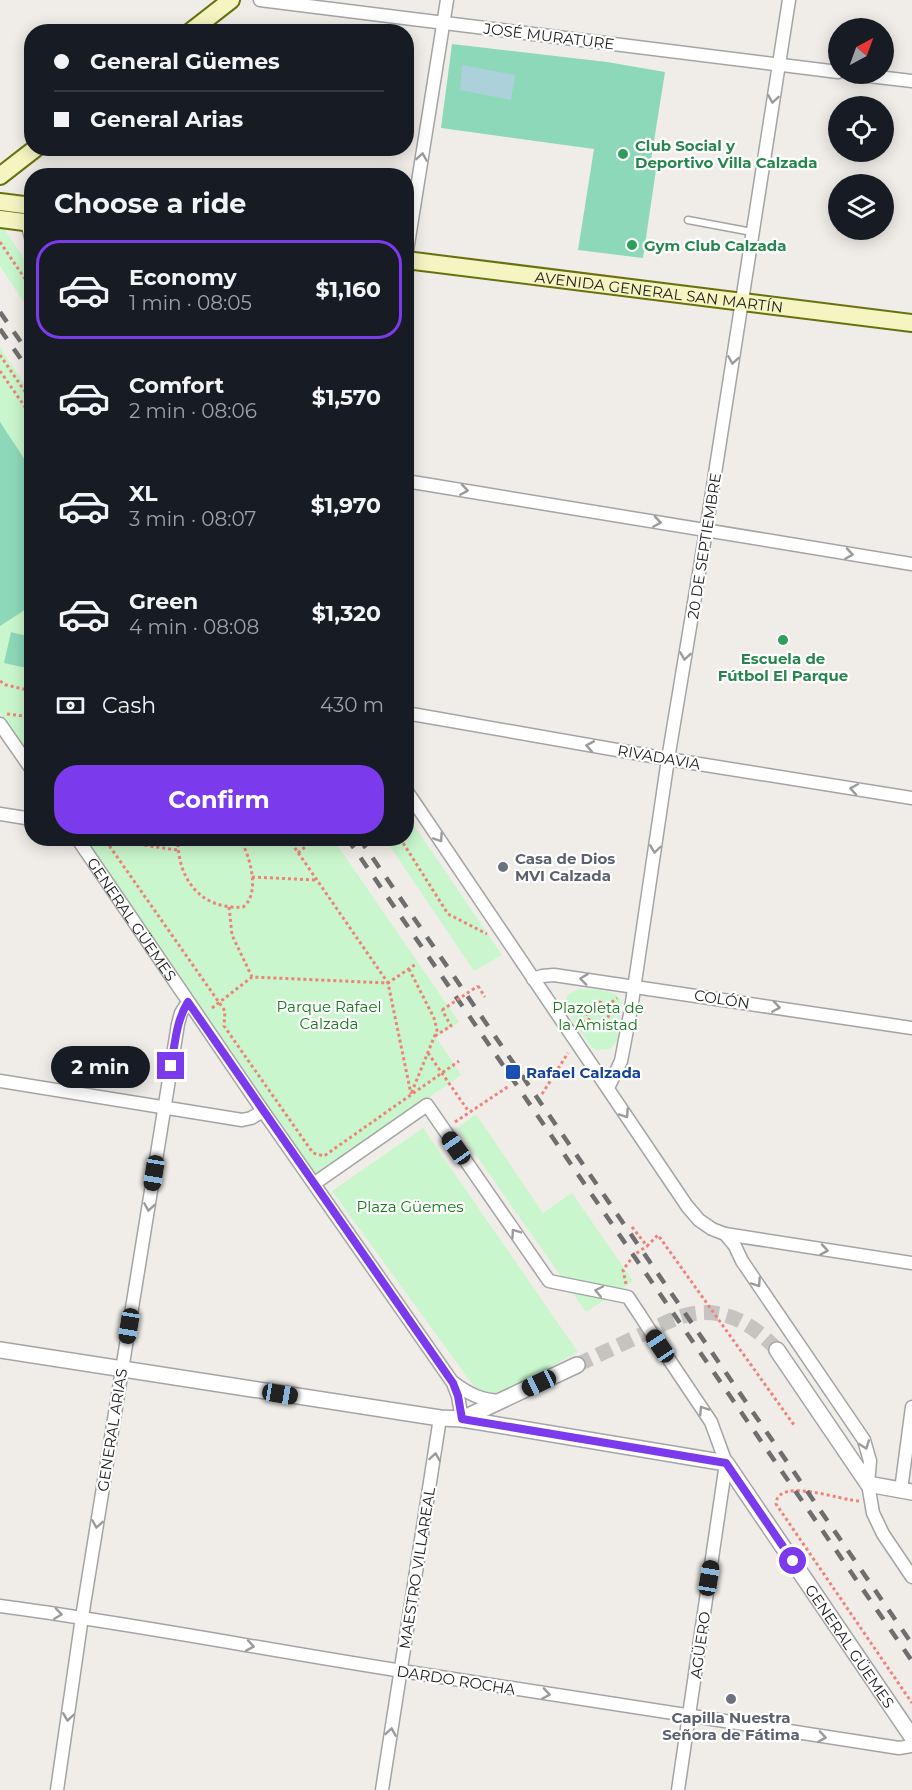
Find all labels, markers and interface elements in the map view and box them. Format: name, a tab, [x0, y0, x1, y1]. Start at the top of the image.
street label: JOSÉ MURATURE	[481, 18, 616, 53]
north arrow	[828, 18, 894, 84]
map controls	[828, 18, 894, 240]
text: General Güemes	[90, 48, 280, 75]
one-way arrow	[768, 95, 780, 104]
button: locate	[828, 96, 894, 162]
text: General Arias	[90, 106, 243, 133]
place label: Club Social y Deportivo Villa Calzada	[635, 136, 817, 172]
marker: Club Social y Deportivo Villa Calzada	[616, 147, 630, 161]
one-way arrow	[416, 153, 428, 162]
button: layers	[828, 174, 894, 240]
text: Choose a ride	[54, 187, 246, 220]
place label: Gym Club Calzada	[644, 236, 786, 255]
marker: Gym Club Calzada	[625, 238, 639, 252]
icon: car	[57, 263, 111, 317]
text: Economy	[129, 264, 237, 291]
street label: AVENIDA GENERAL SAN MARTÍN	[534, 267, 784, 316]
text: $1,160	[316, 276, 381, 303]
text: 1 min · 08:05	[129, 291, 252, 315]
one-way arrow	[727, 354, 740, 364]
icon: car	[57, 371, 111, 425]
text: Comfort	[129, 372, 224, 399]
text: $1,570	[312, 384, 381, 411]
text: 2 min · 08:06	[129, 399, 257, 423]
street label: 20 DE SEPTIEMBRE	[683, 471, 725, 621]
icon: car	[57, 479, 111, 533]
text: XL	[129, 480, 158, 507]
one-way arrow	[460, 484, 469, 496]
text: $1,970	[311, 492, 381, 519]
text: 3 min · 08:07	[129, 507, 256, 531]
one-way arrow	[652, 516, 661, 528]
one-way arrow	[844, 547, 854, 559]
icon: car	[57, 587, 111, 641]
text: Green	[129, 588, 198, 615]
text: $1,320	[312, 600, 381, 627]
text: 4 min · 08:08	[129, 615, 259, 639]
marker: Escuela de Fútbol El Parque	[776, 633, 790, 647]
place label: Escuela de Fútbol El Parque	[718, 649, 848, 685]
one-way arrow	[680, 651, 692, 661]
icon: cash	[54, 689, 87, 722]
text: Cash	[102, 692, 156, 719]
text: 430 m	[320, 693, 384, 717]
one-way arrow	[585, 740, 595, 752]
street label: RIVADAVIA	[616, 740, 702, 774]
button: Confirm	[54, 765, 384, 834]
one-way arrow	[850, 783, 860, 796]
one-way arrow	[432, 832, 443, 843]
one-way arrow	[649, 843, 662, 853]
place label: Casa de Dios MVI Calzada	[515, 849, 615, 885]
street label: GENERAL GÜEMES	[83, 854, 181, 984]
marker: Casa de Dios MVI Calzada	[496, 860, 510, 874]
one-way arrow	[579, 973, 588, 985]
street label: COLÓN	[693, 985, 751, 1013]
park label: Parque Rafael Calzada	[277, 997, 381, 1033]
park label: Plazoleta de la Amistad	[552, 998, 644, 1034]
one-way arrow	[770, 1000, 780, 1013]
callout: 2 min	[51, 1045, 150, 1087]
route end	[157, 1052, 184, 1079]
text: 2 min	[71, 1055, 130, 1079]
marker: Rafael Calzada	[504, 1063, 522, 1081]
place label: Rafael Calzada	[526, 1063, 641, 1082]
one-way arrow	[618, 1108, 629, 1119]
car	[438, 1128, 474, 1168]
car	[142, 1154, 166, 1192]
park label: Plaza Güemes	[356, 1197, 464, 1216]
one-way arrow	[143, 1202, 155, 1212]
one-way arrow	[511, 1228, 522, 1239]
one-way arrow	[820, 1243, 829, 1255]
one-way arrow	[750, 1276, 761, 1287]
one-way arrow	[594, 1285, 604, 1298]
car	[117, 1307, 141, 1345]
car	[642, 1326, 678, 1366]
street label: GENERAL ARIAS	[93, 1367, 131, 1493]
car	[519, 1367, 559, 1399]
car	[261, 1382, 299, 1406]
one-way arrow	[699, 1406, 710, 1417]
one-way arrow	[857, 1439, 870, 1450]
one-way arrow	[428, 1452, 441, 1462]
street label: MAESTRO VILLAREAL	[395, 1485, 439, 1650]
one-way arrow	[92, 1519, 104, 1528]
route start	[779, 1547, 806, 1574]
car	[697, 1559, 721, 1597]
street label: GENERAL GÜEMES	[801, 1580, 899, 1711]
one-way arrow	[53, 1607, 63, 1619]
street label: AGÜERO	[686, 1610, 714, 1680]
one-way arrow	[246, 1639, 255, 1651]
street label: DARDO ROCHA	[395, 1661, 517, 1699]
one-way arrow	[541, 1687, 551, 1700]
marker: Capilla Nuestra Señora de Fátima	[724, 1692, 738, 1706]
place label: Capilla Nuestra Señora de Fátima	[662, 1708, 800, 1744]
one-way arrow	[62, 1712, 74, 1721]
one-way arrow	[384, 1728, 397, 1738]
one-way arrow	[817, 1730, 827, 1742]

